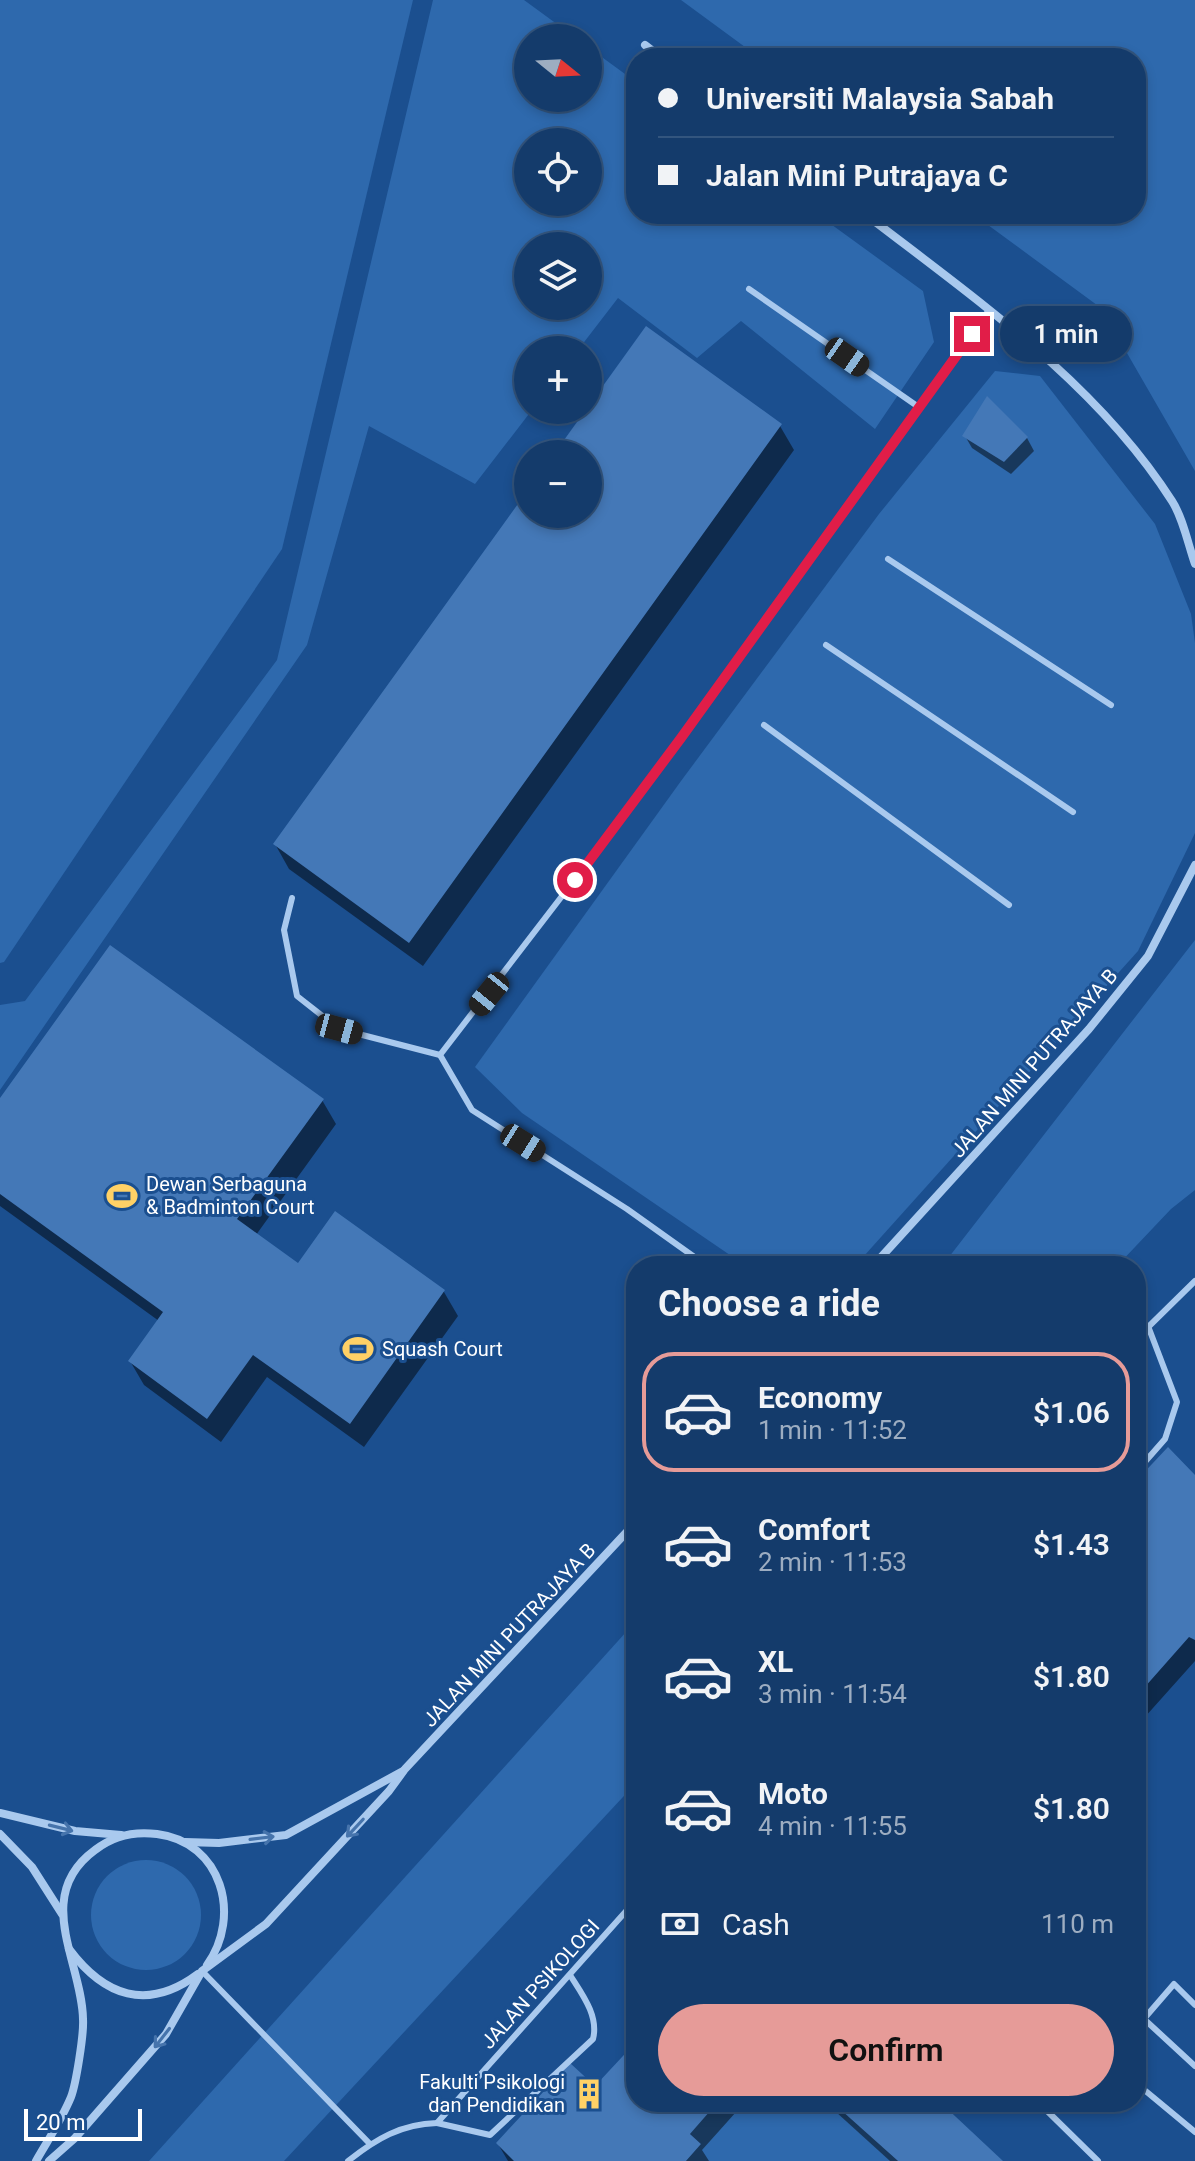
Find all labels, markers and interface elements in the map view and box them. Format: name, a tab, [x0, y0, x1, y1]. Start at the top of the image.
north arrow	[514, 24, 602, 112]
map controls	[514, 24, 602, 528]
text: Universiti Malaysia Sabah	[706, 81, 1054, 116]
button: locate	[514, 128, 602, 216]
text: Jalan Mini Putrajaya C	[706, 158, 1008, 193]
button: layers	[514, 232, 602, 320]
callout: 1 min	[1000, 306, 1132, 362]
route end	[954, 316, 990, 352]
text: 1 min	[1033, 319, 1099, 349]
car	[820, 333, 874, 381]
button: +	[514, 336, 602, 424]
button: −	[514, 440, 602, 528]
route start	[557, 862, 593, 898]
street label: JALAN MINI PUTRAJAYA B	[946, 964, 1122, 1162]
car	[465, 968, 513, 1020]
car	[313, 1011, 365, 1047]
car	[496, 1120, 550, 1166]
place label: Dewan Serbaguna & Badminton Court	[146, 1172, 315, 1219]
sports icon: Dewan Serbaguna & Badminton Court	[105, 1179, 139, 1213]
text: Choose a ride	[658, 1283, 880, 1325]
sports icon: Squash Court	[341, 1332, 375, 1366]
place label: Squash Court	[382, 1337, 503, 1361]
icon: car	[662, 1376, 734, 1448]
text: Economy	[758, 1380, 882, 1415]
text: $1.06	[1033, 1395, 1110, 1430]
text: 1 min · 11:52	[758, 1415, 907, 1445]
icon: car	[662, 1508, 734, 1580]
text: Comfort	[758, 1512, 870, 1547]
text: $1.43	[1033, 1527, 1110, 1562]
street label: JALAN MINI PUTRAJAYA B	[418, 1538, 600, 1732]
text: 2 min · 11:53	[758, 1547, 907, 1577]
icon: car	[662, 1640, 734, 1712]
text: XL	[758, 1644, 793, 1679]
text: $1.80	[1033, 1659, 1110, 1694]
text: 3 min · 11:54	[758, 1679, 907, 1709]
icon: car	[662, 1772, 734, 1844]
text: Moto	[758, 1776, 828, 1811]
text: $1.80	[1033, 1791, 1110, 1826]
text: 4 min · 11:55	[758, 1811, 907, 1841]
one-way arrow	[345, 1818, 364, 1838]
one-way arrow	[47, 1821, 73, 1836]
one-way arrow	[248, 1830, 275, 1845]
icon: cash	[658, 1902, 702, 1946]
text: Cash	[722, 1907, 790, 1942]
text: 110 m	[1041, 1909, 1114, 1939]
street label: JALAN PSIKOLOGI	[476, 1914, 604, 2054]
button: Confirm	[658, 2004, 1114, 2096]
one-way arrow	[153, 2027, 170, 2048]
place label: Fakulti Psikologi dan Pendidikan	[419, 2070, 565, 2117]
building icon: Fakulti Psikologi dan Pendidikan	[572, 2077, 606, 2111]
scale bar	[24, 2105, 142, 2141]
text: 20 m	[36, 2110, 85, 2135]

